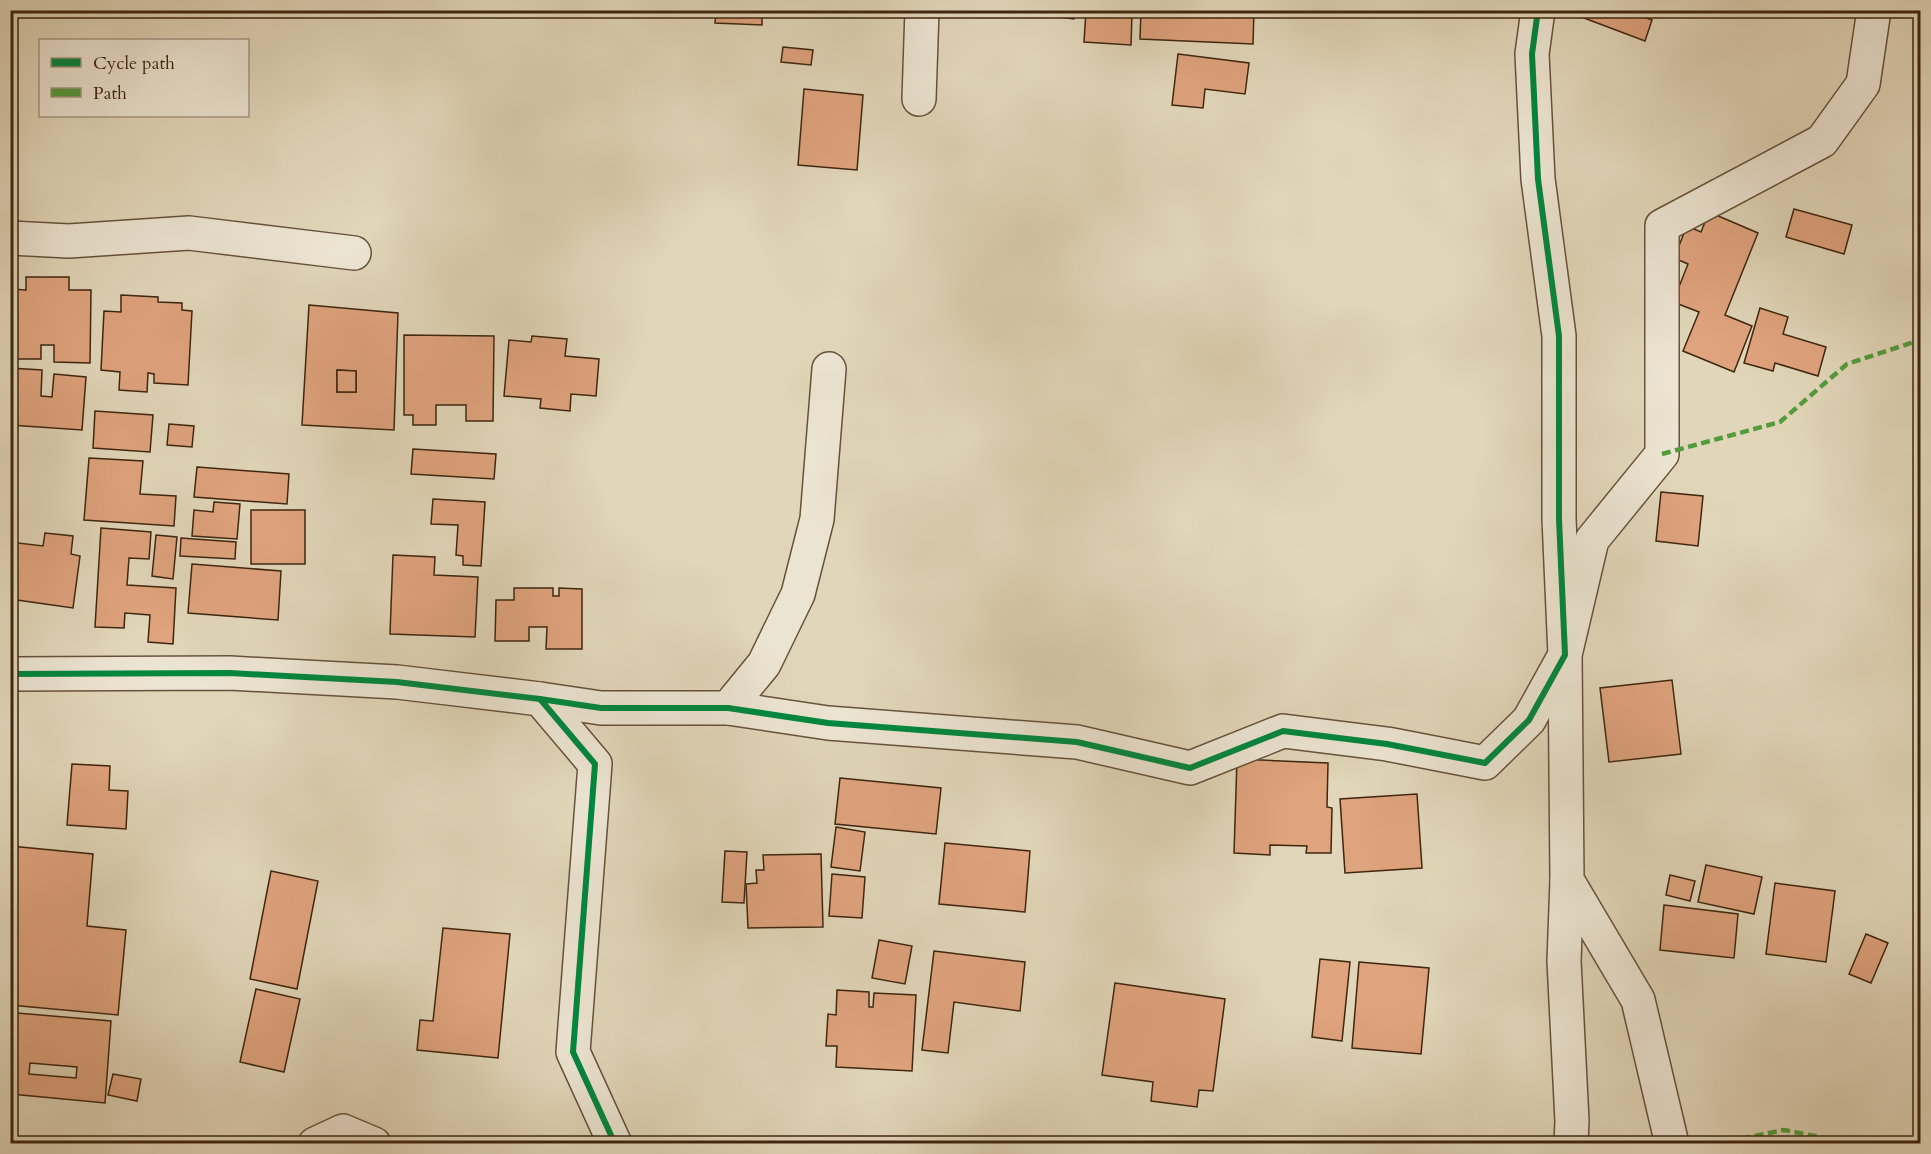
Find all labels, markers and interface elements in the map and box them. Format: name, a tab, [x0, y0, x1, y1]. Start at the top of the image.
legend	[39, 39, 249, 117]
text: Cycle path	[93, 51, 175, 76]
text: Path	[93, 81, 127, 106]

